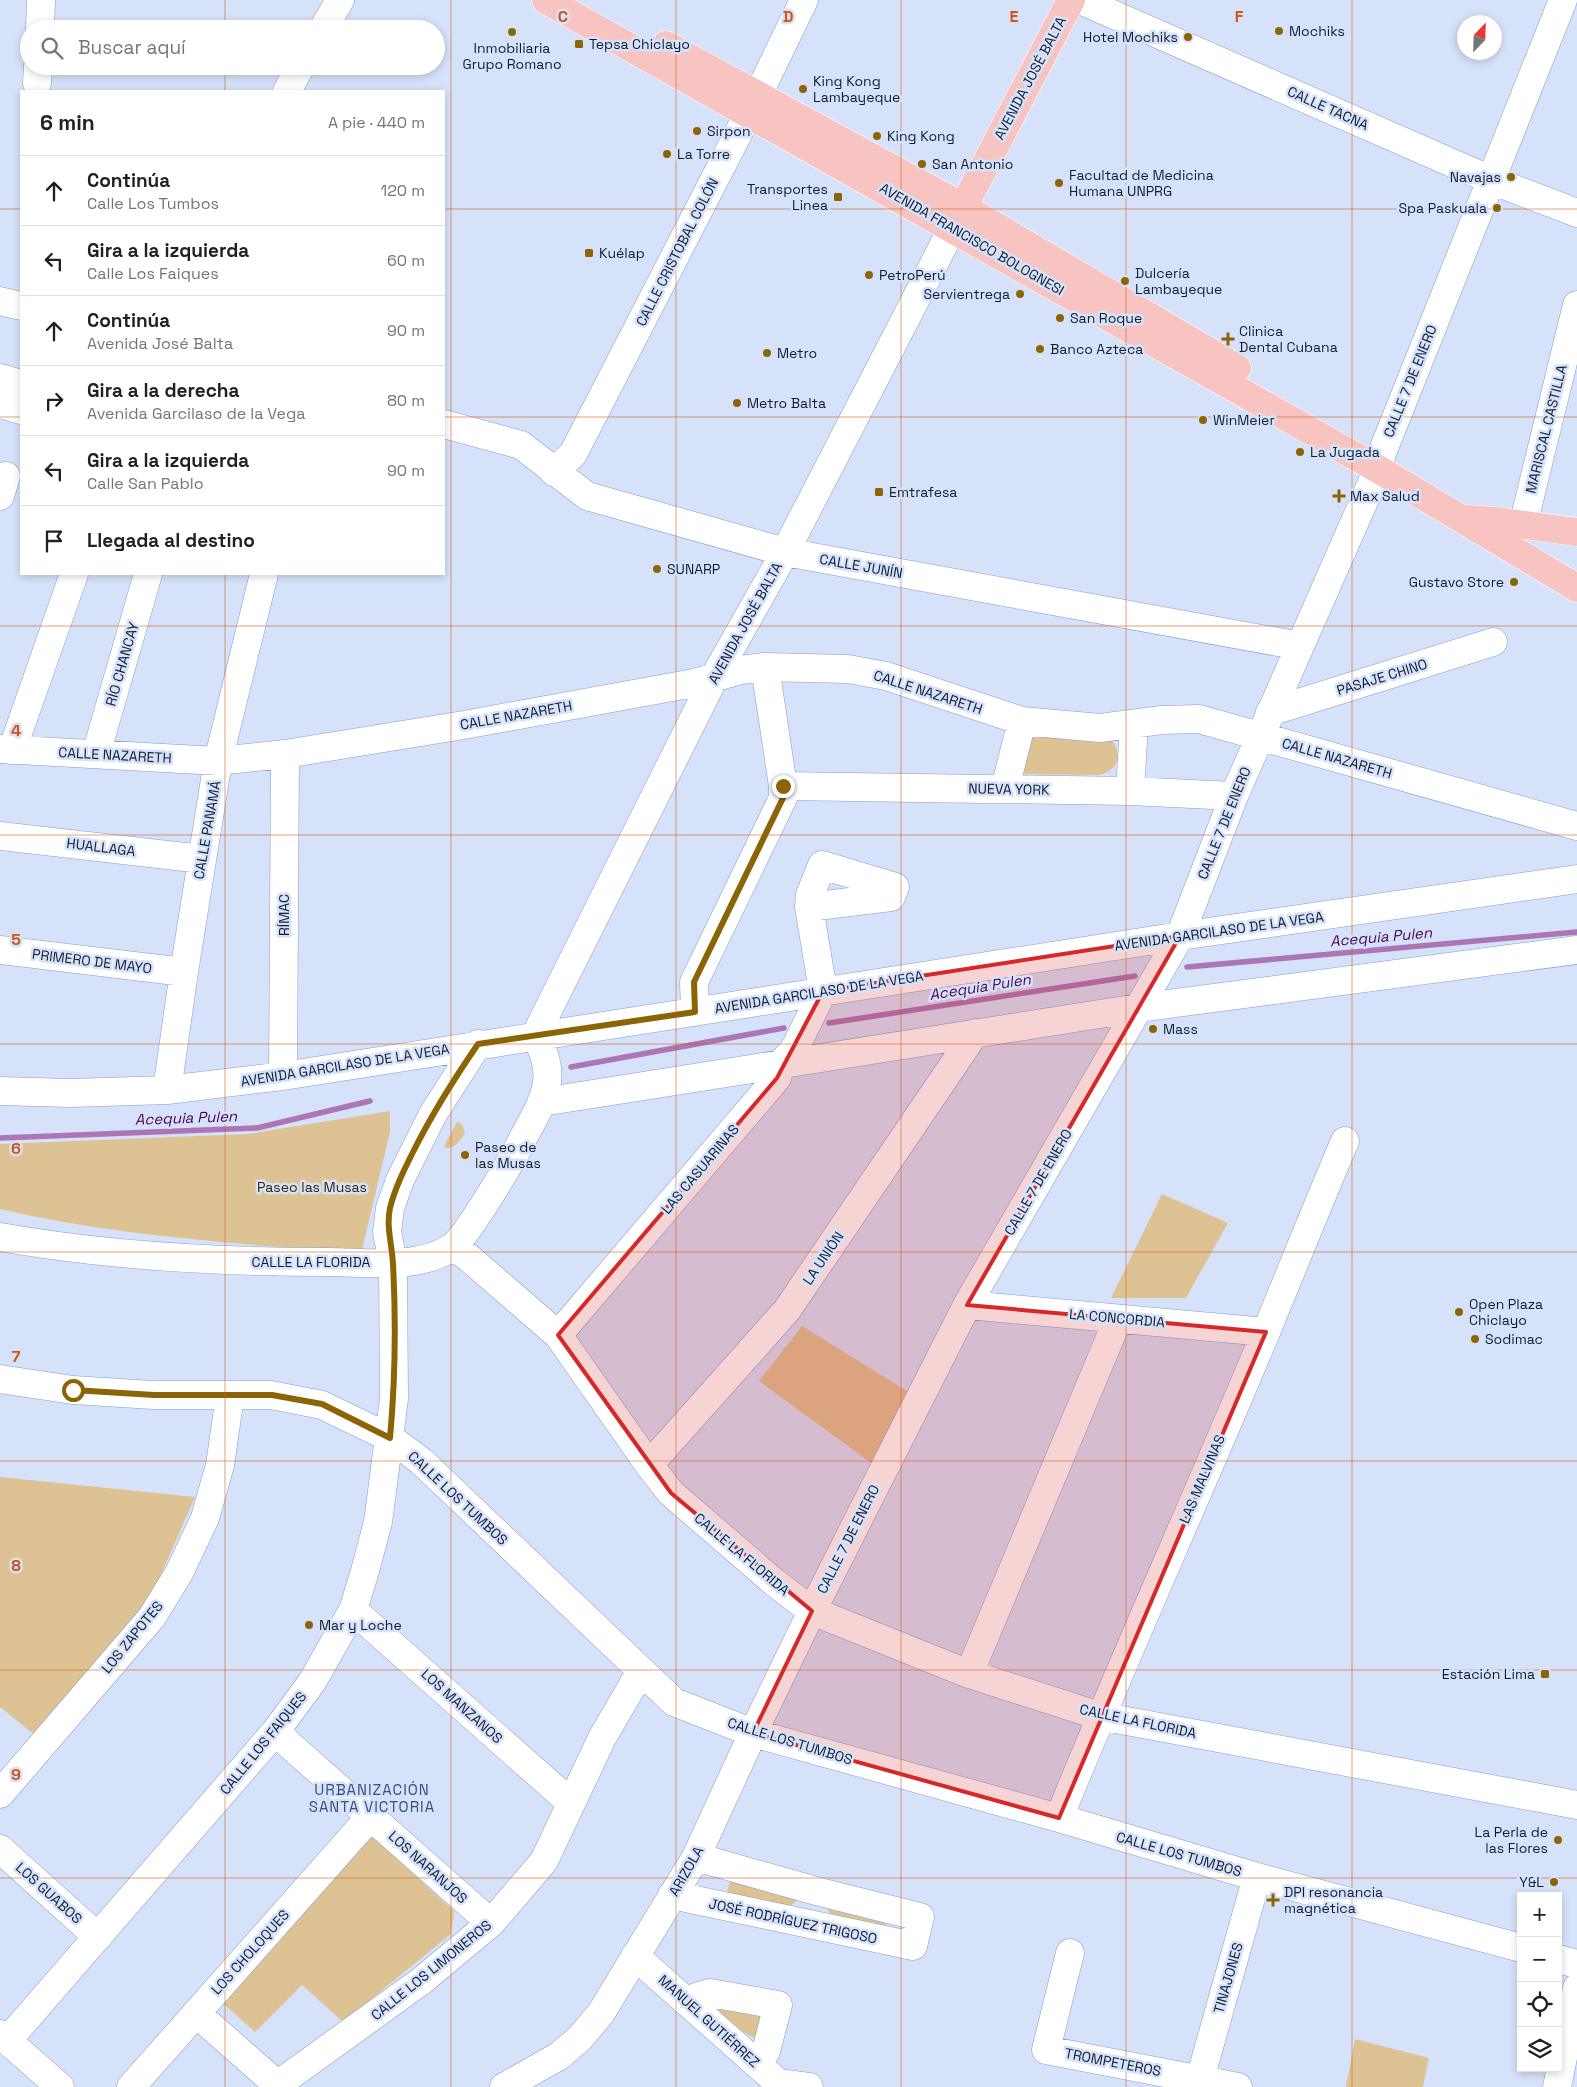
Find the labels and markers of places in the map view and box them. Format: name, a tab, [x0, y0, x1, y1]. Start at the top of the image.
place label: Mochiks	[1289, 22, 1345, 40]
marker: Mochiks	[1273, 25, 1285, 37]
marker: Inmobiliaria Grupo Romano	[506, 26, 518, 38]
place label: Hotel Mochiks	[1083, 28, 1178, 46]
marker: Hotel Mochiks	[1182, 31, 1194, 43]
place label: Tepsa Chiclayo	[589, 35, 690, 53]
marker: Tepsa Chiclayo	[573, 38, 585, 50]
place label: Inmobiliaria Grupo Romano	[462, 39, 562, 73]
place label: King Kong Lambayeque	[813, 72, 900, 106]
marker: King Kong Lambayeque	[797, 83, 809, 95]
place label: Sirpon	[707, 122, 751, 140]
marker: Sirpon	[691, 125, 703, 137]
place label: King Kong	[887, 127, 955, 145]
marker: King Kong	[871, 130, 883, 142]
place label: La Torre	[677, 145, 730, 163]
marker: La Torre	[661, 148, 673, 160]
place label: San Antonio	[932, 155, 1013, 173]
marker: San Antonio	[916, 158, 928, 170]
place label: Facultad de Medicina Humana UNPRG	[1069, 166, 1214, 200]
place label: Navajas	[1450, 168, 1501, 186]
marker: Navajas	[1505, 171, 1517, 183]
marker: Facultad de Medicina Humana UNPRG	[1053, 177, 1065, 189]
place label: Transportes Linea	[747, 180, 828, 214]
marker: Transportes Linea	[832, 191, 844, 203]
place label: Spa Paskuala	[1398, 199, 1487, 217]
marker: Spa Paskuala	[1491, 202, 1503, 214]
place label: Kuélap	[599, 244, 645, 262]
marker: Kuélap	[583, 247, 595, 259]
place label: Dulcería Lambayeque	[1135, 264, 1222, 298]
place label: PetroPerú	[879, 266, 946, 284]
marker: PetroPerú	[863, 269, 875, 281]
marker: Dulcería Lambayeque	[1119, 275, 1131, 287]
place label: Servientrega	[923, 285, 1010, 303]
marker: Servientrega	[1014, 288, 1026, 300]
place label: San Roque	[1070, 309, 1142, 327]
marker: San Roque	[1054, 312, 1066, 324]
place label: Clinica Dental Cubana	[1239, 322, 1338, 356]
marker: Clinica Dental Cubana	[1221, 332, 1235, 346]
place label: Banco Azteca	[1050, 340, 1143, 358]
marker: Banco Azteca	[1034, 343, 1046, 355]
place label: Metro	[777, 344, 817, 362]
marker: Metro	[761, 347, 773, 359]
place label: Metro Balta	[747, 394, 826, 412]
marker: Metro Balta	[731, 397, 743, 409]
place label: WinMeier	[1213, 411, 1275, 429]
marker: WinMeier	[1197, 414, 1209, 426]
place label: La Jugada	[1310, 443, 1380, 461]
marker: La Jugada	[1294, 446, 1306, 458]
place label: Emtrafesa	[889, 483, 957, 501]
marker: Emtrafesa	[873, 486, 885, 498]
place label: Max Salud	[1350, 487, 1420, 505]
marker: Max Salud	[1332, 489, 1346, 503]
place label: SUNARP	[667, 560, 720, 578]
marker: SUNARP	[651, 563, 663, 575]
place label: Gustavo Store	[1409, 573, 1504, 591]
marker: Gustavo Store	[1508, 576, 1520, 588]
place label: Mass	[1163, 1020, 1198, 1038]
marker: Mass	[1147, 1023, 1159, 1035]
place label: Paseo de las Musas	[475, 1138, 541, 1172]
marker: Paseo de las Musas	[459, 1149, 471, 1161]
place label: Open Plaza Chiclayo	[1469, 1295, 1543, 1329]
marker: Open Plaza Chiclayo	[1453, 1306, 1465, 1318]
place label: Sodimac	[1485, 1330, 1543, 1348]
marker: Sodimac	[1469, 1333, 1481, 1345]
place label: Mar y Loche	[319, 1616, 402, 1634]
marker: Mar y Loche	[303, 1619, 315, 1631]
place label: Estación Lima	[1442, 1665, 1535, 1683]
marker: Estación Lima	[1539, 1668, 1551, 1680]
place label: La Perla de las Flores	[1475, 1823, 1548, 1857]
marker: La Perla de las Flores	[1552, 1834, 1564, 1846]
place label: Y&L	[1519, 1873, 1544, 1891]
marker: Y&L	[1548, 1876, 1560, 1888]
place label: DPI resonancia magnética	[1284, 1883, 1383, 1917]
marker: DPI resonancia magnética	[1266, 1893, 1280, 1907]

